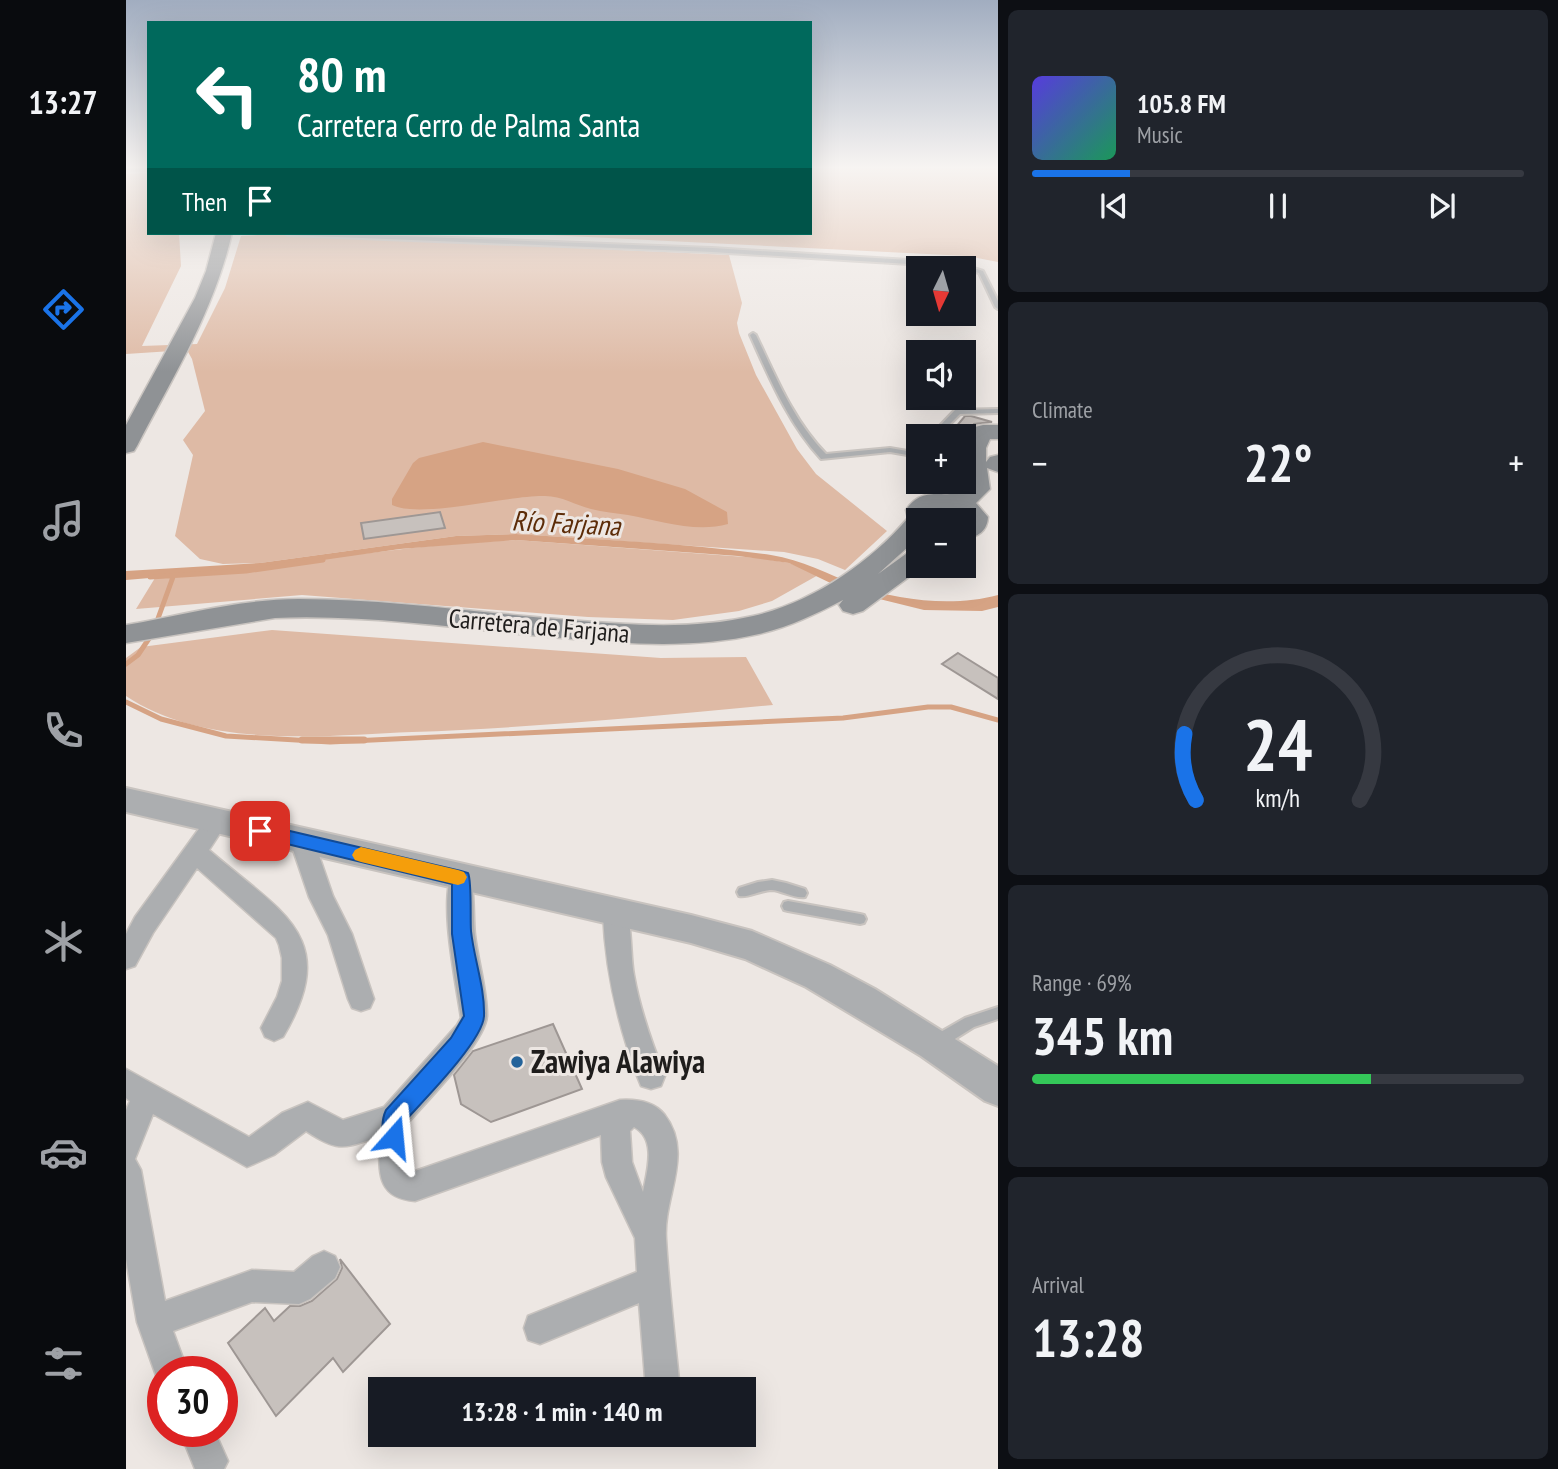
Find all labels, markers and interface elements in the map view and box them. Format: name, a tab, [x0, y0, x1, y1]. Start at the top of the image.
text: 80 m	[297, 42, 386, 106]
icon: left	[182, 49, 273, 140]
text: 13:27	[28, 81, 98, 123]
text: 105.8 FM	[1137, 87, 1226, 120]
text: Carretera Cerro de Palma Santa	[297, 104, 640, 146]
text: Music	[1137, 120, 1183, 149]
icon: arrive	[241, 182, 279, 220]
text: Then	[182, 185, 227, 218]
icon: previous	[1095, 187, 1133, 225]
icon: pause	[1259, 187, 1297, 225]
icon: next	[1423, 187, 1461, 225]
north arrow	[906, 256, 976, 326]
map controls	[906, 256, 976, 578]
icon: directions	[39, 285, 88, 334]
button: sound	[906, 340, 976, 410]
text: Climate	[1032, 395, 1093, 424]
button: +	[906, 424, 976, 494]
text: 22°	[1244, 429, 1312, 496]
text: −	[1032, 438, 1048, 487]
text: +	[1508, 438, 1524, 487]
icon: music	[39, 496, 88, 545]
water label: Río Farjana	[511, 501, 623, 544]
button: −	[906, 508, 976, 578]
street label: Carretera de Farjana	[447, 601, 631, 650]
text: 24	[1243, 697, 1313, 791]
icon: phone	[39, 706, 88, 755]
text: km/h	[1256, 782, 1300, 814]
pin	[230, 801, 290, 861]
icon: arrive	[241, 812, 279, 850]
icon: climate	[39, 917, 88, 966]
text: Range · 69%	[1032, 968, 1132, 997]
text: 345 km	[1032, 1002, 1173, 1069]
place label: Zawiya Alawiya	[531, 1040, 705, 1082]
marker: Zawiya Alawiya	[509, 1054, 525, 1070]
position arrow	[357, 1100, 431, 1174]
icon: car	[39, 1128, 88, 1177]
text: Arrival	[1032, 1270, 1084, 1299]
text: 13:28	[1032, 1304, 1144, 1371]
icon: filters	[39, 1339, 88, 1388]
speed limit sign: 30	[147, 1356, 238, 1447]
text: 13:28 · 1 min · 140 m	[462, 1395, 662, 1428]

